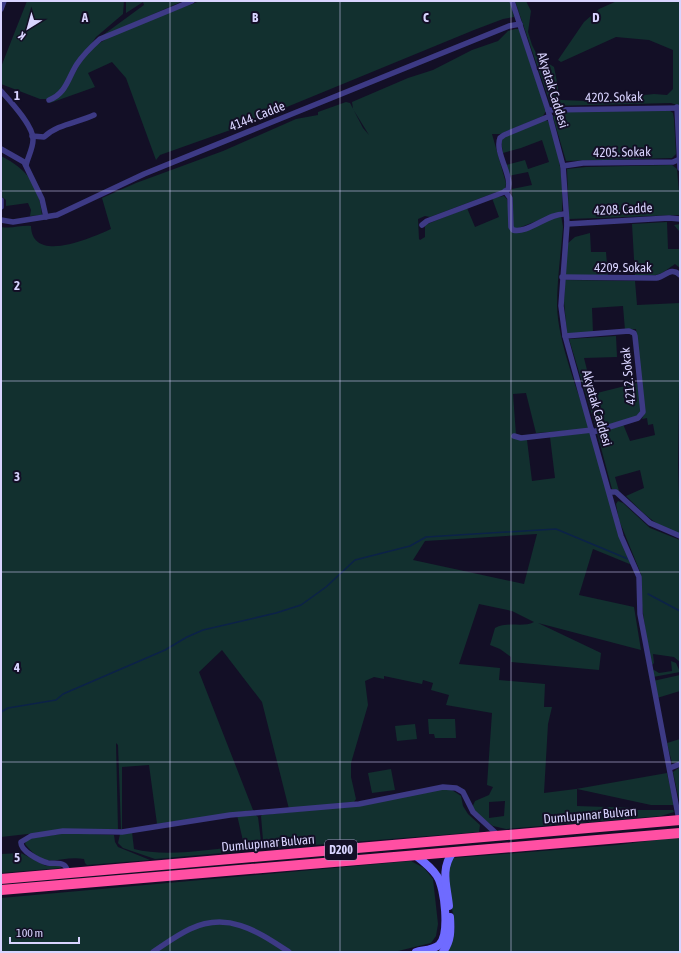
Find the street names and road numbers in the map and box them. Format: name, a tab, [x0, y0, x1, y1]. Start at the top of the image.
street label: Akyatak Caddesi	[534, 50, 572, 130]
street label: 4202. Sokak	[585, 89, 643, 105]
street label: 4144. Cadde	[227, 98, 287, 134]
street label: 4205. Sokak	[593, 144, 651, 160]
street label: 4208. Cadde	[593, 200, 653, 218]
street label: 4209. Sokak	[594, 260, 652, 275]
street label: 4212. Sokak	[618, 346, 638, 405]
street label: Akyatak Caddesi	[579, 368, 615, 448]
street label: Dumlupınar Bulvarı	[543, 803, 637, 827]
street label: Dumlupınar Bulvarı	[221, 831, 315, 855]
road number: D200	[325, 840, 357, 860]

